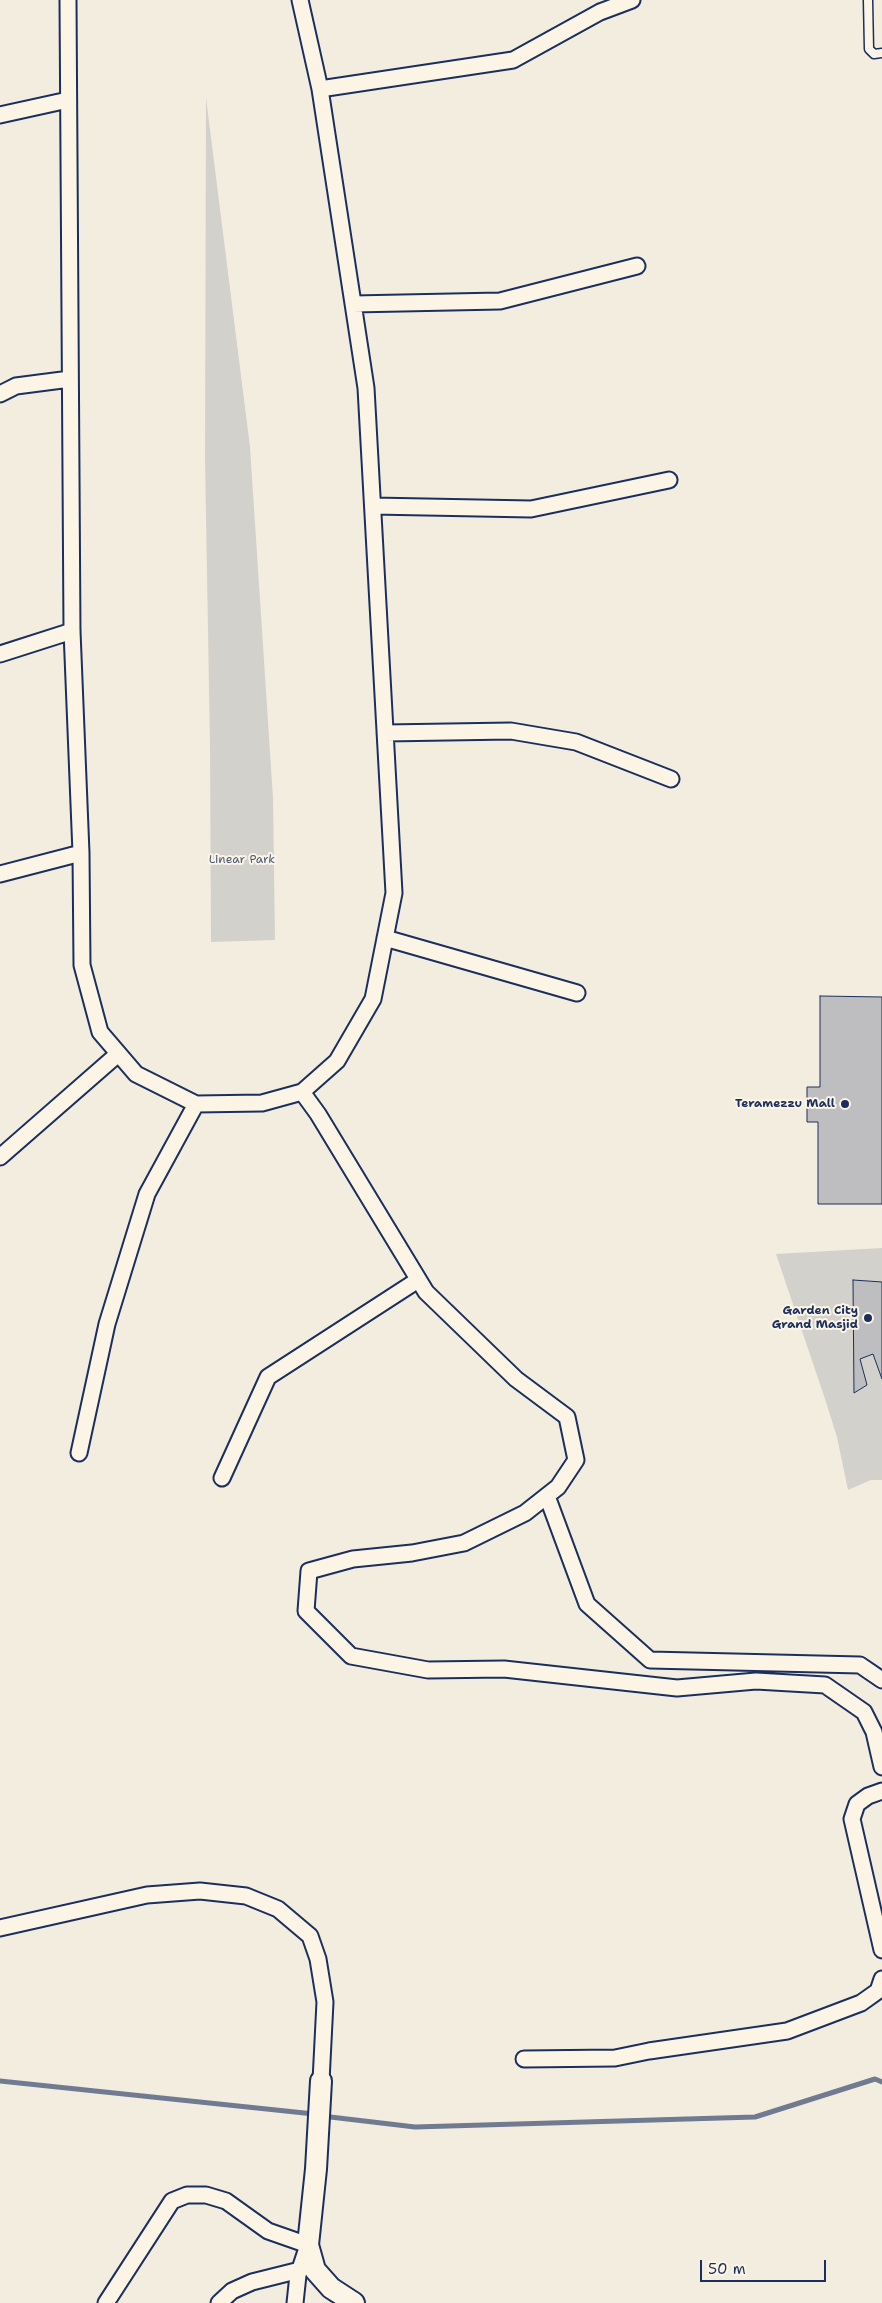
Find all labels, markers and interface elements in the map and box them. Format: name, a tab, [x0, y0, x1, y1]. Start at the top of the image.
park label: Linear Park	[209, 853, 275, 867]
place label: Teramezzu Mall	[735, 1097, 835, 1111]
marker: Teramezzu Mall	[839, 1098, 851, 1110]
place label: Garden City Grand Masjid	[772, 1304, 858, 1332]
marker: Garden City Grand Masjid	[862, 1312, 874, 1324]
scale bar	[702, 2250, 828, 2282]
text: 50 m	[708, 2259, 746, 2279]

